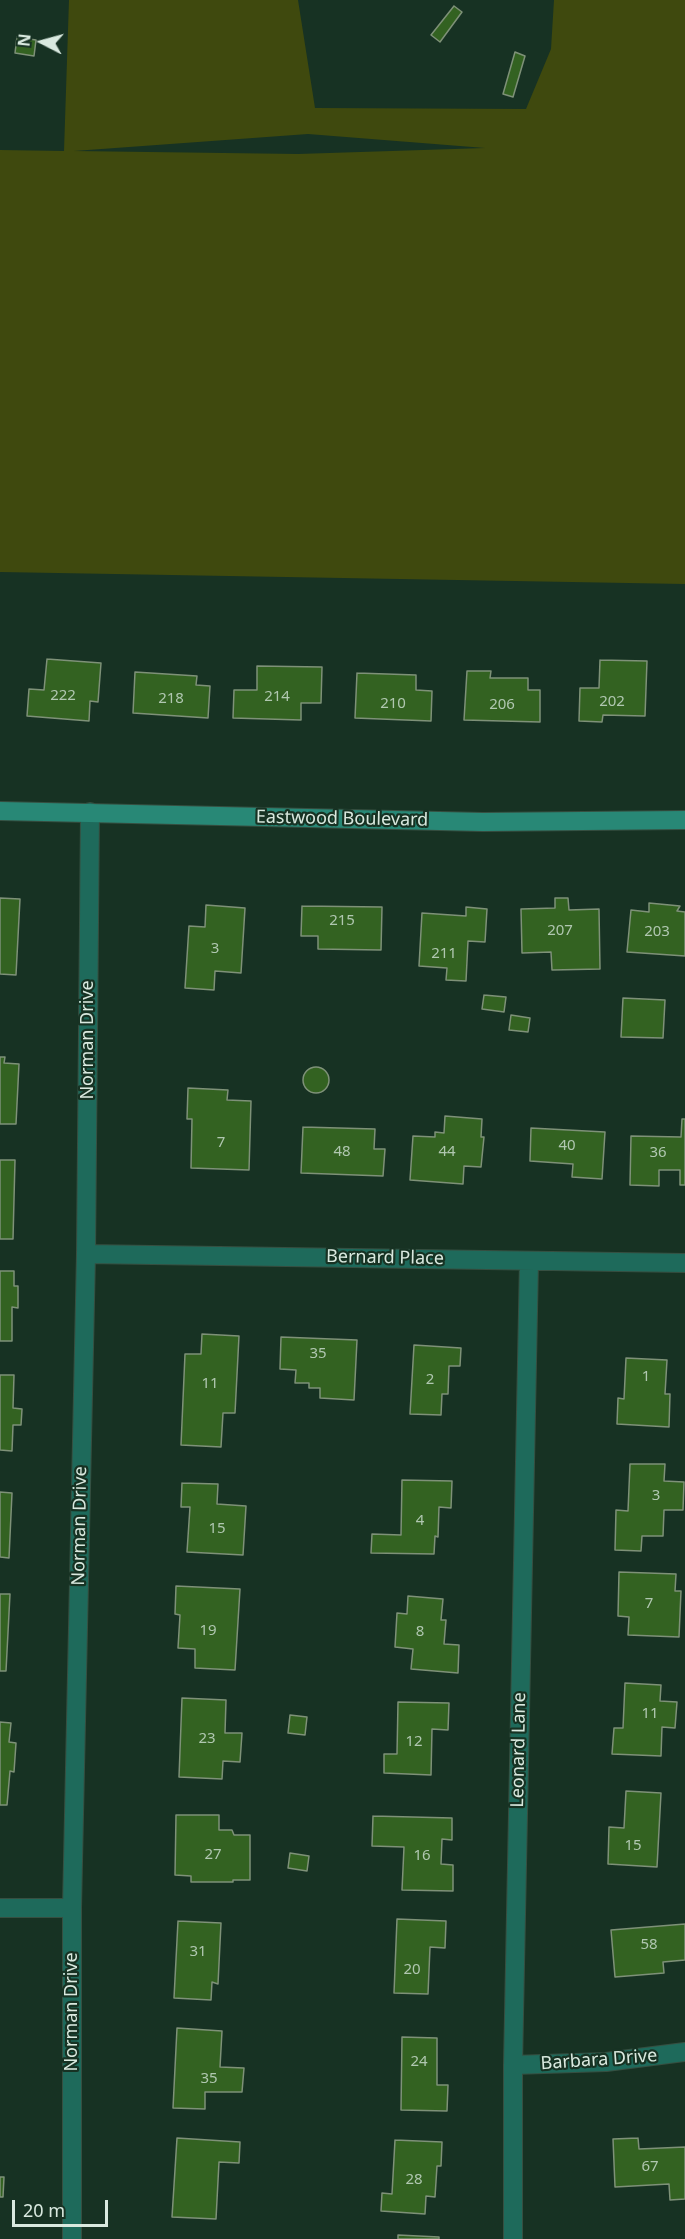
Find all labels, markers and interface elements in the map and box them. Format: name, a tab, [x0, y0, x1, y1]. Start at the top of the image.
north arrow	[12, 12, 72, 72]
text: N	[12, 33, 36, 48]
house number: 222	[50, 687, 76, 705]
house number: 214	[264, 688, 290, 706]
house number: 218	[158, 690, 184, 708]
house number: 202	[599, 693, 625, 711]
house number: 210	[380, 695, 406, 713]
house number: 206	[489, 696, 515, 714]
street label: Eastwood Boulevard	[256, 807, 428, 831]
house number: 215	[329, 912, 355, 930]
house number: 207	[547, 922, 573, 940]
house number: 203	[644, 923, 670, 941]
house number: 3	[211, 940, 219, 958]
house number: 211	[431, 945, 457, 963]
street label: Norman Drive	[77, 980, 99, 1100]
house number: 7	[217, 1134, 225, 1152]
house number: 40	[558, 1137, 576, 1155]
house number: 48	[333, 1143, 351, 1161]
house number: 44	[438, 1143, 456, 1161]
house number: 36	[649, 1144, 667, 1162]
street label: Bernard Place	[326, 1246, 444, 1270]
house number: 35	[309, 1345, 327, 1363]
house number: 1	[642, 1368, 650, 1386]
house number: 2	[426, 1371, 434, 1389]
house number: 11	[201, 1375, 219, 1393]
street label: Norman Drive	[68, 1466, 92, 1586]
house number: 3	[652, 1487, 660, 1505]
house number: 4	[416, 1512, 424, 1530]
house number: 15	[208, 1520, 226, 1538]
house number: 7	[645, 1595, 653, 1613]
house number: 19	[199, 1622, 217, 1640]
house number: 8	[416, 1623, 424, 1641]
street label: Leonard Lane	[507, 1692, 531, 1808]
house number: 11	[641, 1705, 659, 1723]
house number: 23	[198, 1730, 216, 1748]
house number: 12	[405, 1733, 423, 1751]
house number: 15	[624, 1837, 642, 1855]
house number: 27	[204, 1846, 222, 1864]
house number: 16	[413, 1847, 431, 1865]
house number: 58	[640, 1936, 658, 1954]
house number: 31	[189, 1943, 207, 1961]
street label: Norman Drive	[61, 1952, 83, 2072]
house number: 20	[403, 1961, 421, 1979]
street label: Barbara Drive	[540, 2045, 658, 2075]
house number: 24	[410, 2053, 428, 2071]
house number: 35	[200, 2070, 218, 2088]
house number: 67	[641, 2158, 659, 2176]
house number: 28	[405, 2171, 423, 2189]
scale bar	[15, 2188, 111, 2226]
text: 20 m	[23, 2198, 65, 2222]

